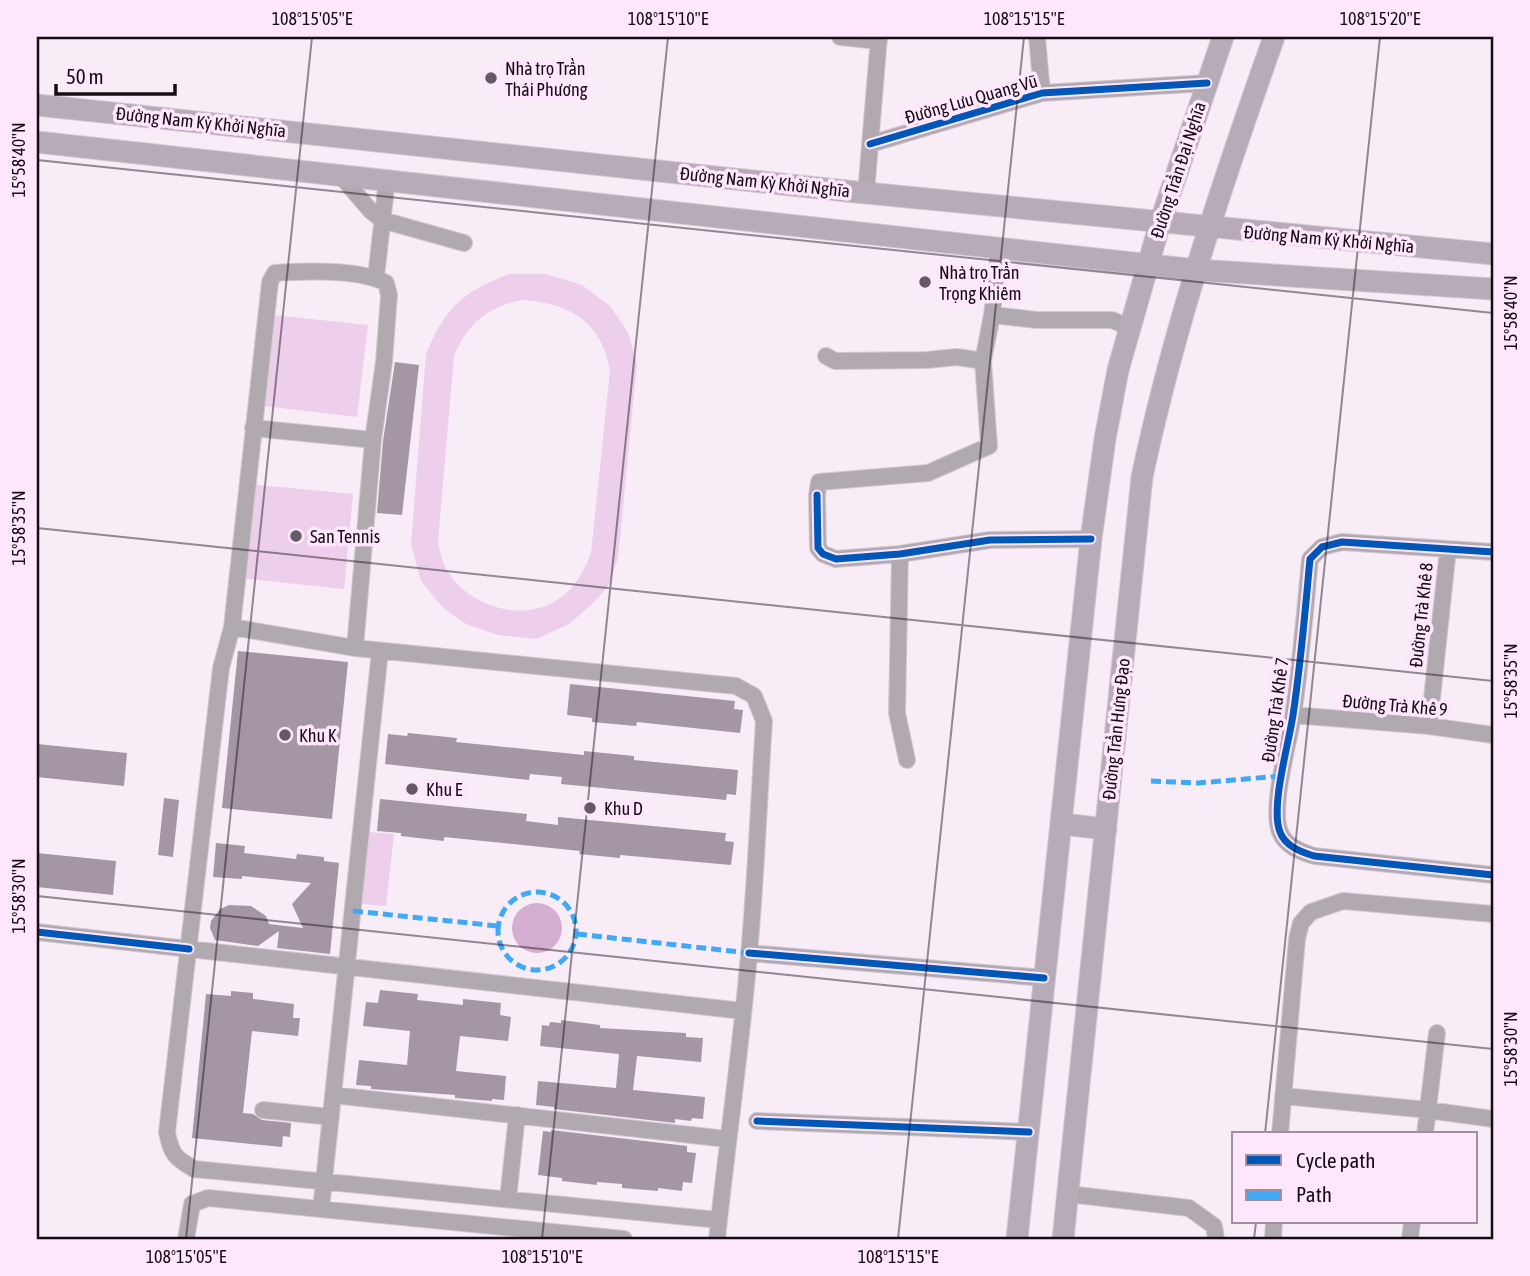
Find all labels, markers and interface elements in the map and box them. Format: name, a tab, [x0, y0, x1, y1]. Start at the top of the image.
text: 108°15'05"E	[272, 8, 353, 29]
text: 108°15'10"E	[628, 8, 709, 29]
text: 108°15'15"E	[984, 8, 1065, 29]
text: 108°15'20"E	[1340, 8, 1421, 29]
scale bar	[56, 52, 175, 96]
place label: Nhà trọ Trần Thái Phương	[505, 57, 588, 100]
text: 50 m	[66, 64, 104, 88]
marker: Nhà trọ Trần Thái Phương	[483, 70, 499, 86]
street label: Đường Lưu Quang Vũ	[902, 70, 1040, 128]
street label: Đường Trần Đại Nghĩa	[1145, 99, 1210, 241]
street label: Đường Nam Kỳ Khởi Nghĩa	[115, 103, 287, 141]
text: 15°58'40"N	[8, 122, 29, 198]
street label: Đường Nam Kỳ Khởi Nghĩa	[679, 163, 851, 201]
street label: Đường Nam Kỳ Khởi Nghĩa	[1243, 221, 1415, 257]
place label: Nhà trọ Trần Trọng Khiêm	[939, 261, 1021, 304]
marker: Nhà trọ Trần Trọng Khiêm	[917, 274, 933, 290]
text: 15°58'40"N	[1500, 275, 1521, 351]
text: 15°58'35"N	[8, 490, 29, 566]
place label: San Tennis	[310, 526, 380, 547]
marker: San Tennis	[288, 528, 304, 544]
street label: Đường Trà Khê 8	[1405, 561, 1437, 669]
text: 15°58'35"N	[1500, 643, 1521, 719]
street label: Đường Trà Khê 7	[1257, 656, 1293, 764]
street label: Đường Trần Hưng Đạo	[1097, 657, 1134, 801]
street label: Đường Trà Khê 9	[1342, 690, 1448, 720]
place label: Khu K	[299, 725, 337, 746]
marker: Khu K	[277, 727, 293, 743]
place label: Khu E	[426, 779, 463, 800]
marker: Khu E	[404, 781, 420, 797]
place label: Khu D	[604, 798, 643, 819]
marker: Khu D	[582, 800, 598, 816]
text: 15°58'30"N	[8, 858, 29, 934]
text: 15°58'30"N	[1500, 1011, 1521, 1087]
legend	[1232, 1132, 1478, 1224]
text: Cycle path	[1296, 1148, 1375, 1172]
text: Path	[1296, 1182, 1332, 1206]
text: 108°15'05"E	[146, 1246, 227, 1267]
text: 108°15'10"E	[502, 1246, 583, 1267]
text: 108°15'15"E	[858, 1246, 939, 1267]

